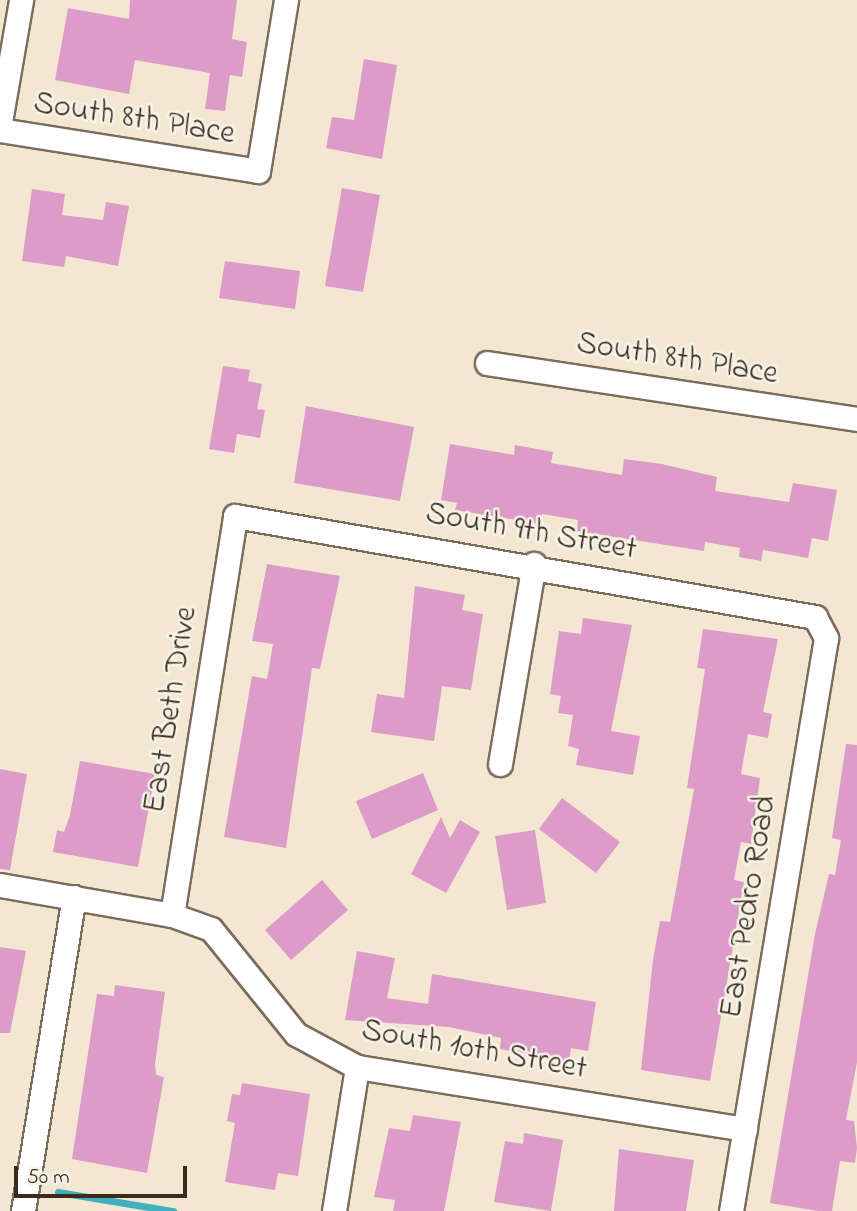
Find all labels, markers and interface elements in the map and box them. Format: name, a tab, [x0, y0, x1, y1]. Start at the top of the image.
street label: South 8th Place	[31, 85, 237, 155]
street label: South 8th Place	[574, 325, 780, 395]
street label: South 9th Street	[423, 496, 639, 570]
street label: East Beth Drive	[137, 604, 207, 816]
street label: East Pedro Road	[713, 793, 787, 1021]
street label: South 10th Street	[358, 1012, 590, 1090]
scale bar	[18, 1152, 191, 1196]
text: 50 m	[27, 1163, 70, 1193]

